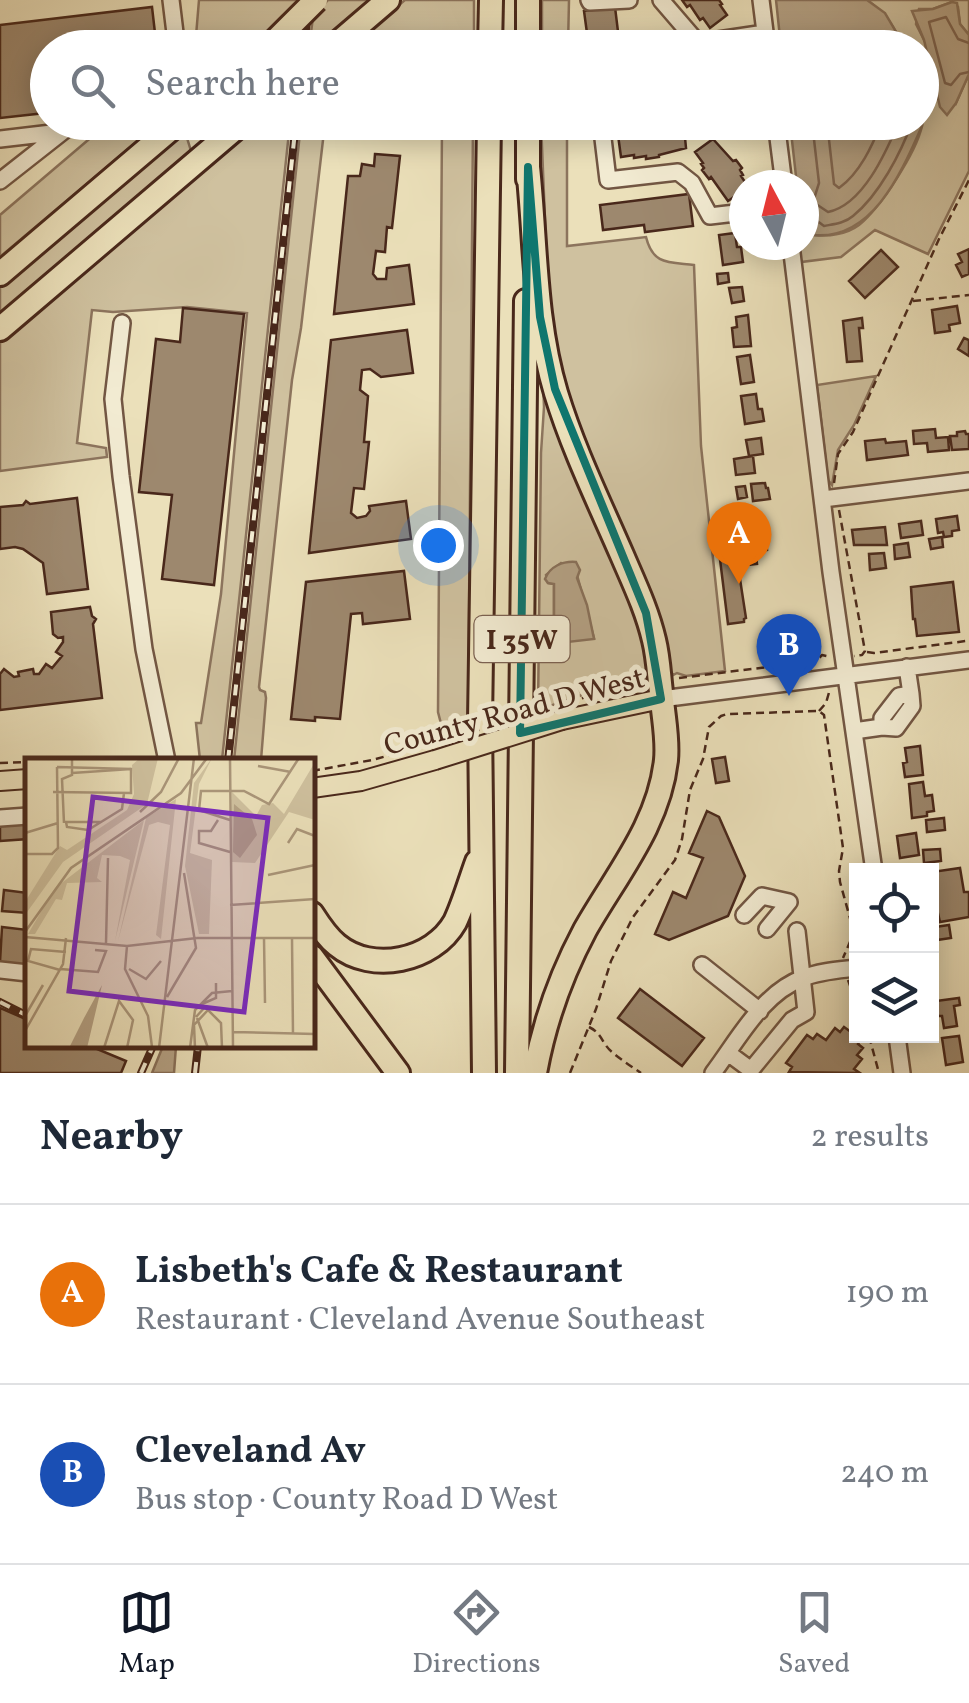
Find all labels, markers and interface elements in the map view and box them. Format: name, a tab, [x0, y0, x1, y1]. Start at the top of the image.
search box	[30, 30, 939, 140]
icon: search	[65, 58, 120, 113]
text: Search here	[145, 59, 340, 112]
north arrow	[729, 170, 819, 260]
pin: A	[706, 502, 772, 584]
your location	[413, 520, 464, 571]
pin: B	[756, 614, 822, 696]
road number: I 35W	[474, 616, 570, 662]
street label: County Road D West	[380, 658, 650, 768]
inset map	[25, 758, 315, 1048]
map controls	[849, 863, 939, 1043]
button: locate	[849, 863, 939, 953]
button: layers	[849, 953, 939, 1043]
text: Nearby	[40, 1109, 183, 1168]
text: 2 results	[811, 1116, 929, 1160]
text: Lisbeth's Cafe & Restaurant	[135, 1246, 623, 1299]
text: A	[61, 1272, 84, 1316]
text: 190 m	[845, 1272, 929, 1316]
text: Restaurant · Cleveland Avenue Southeast	[135, 1299, 705, 1343]
text: Cleveland Av	[135, 1426, 366, 1479]
text: B	[62, 1452, 83, 1496]
text: 240 m	[840, 1452, 929, 1496]
text: Bus stop · County Road D West	[135, 1479, 558, 1523]
tab: Map	[119, 1585, 175, 1684]
tab: Directions	[412, 1585, 541, 1684]
tab: Saved	[778, 1585, 850, 1684]

